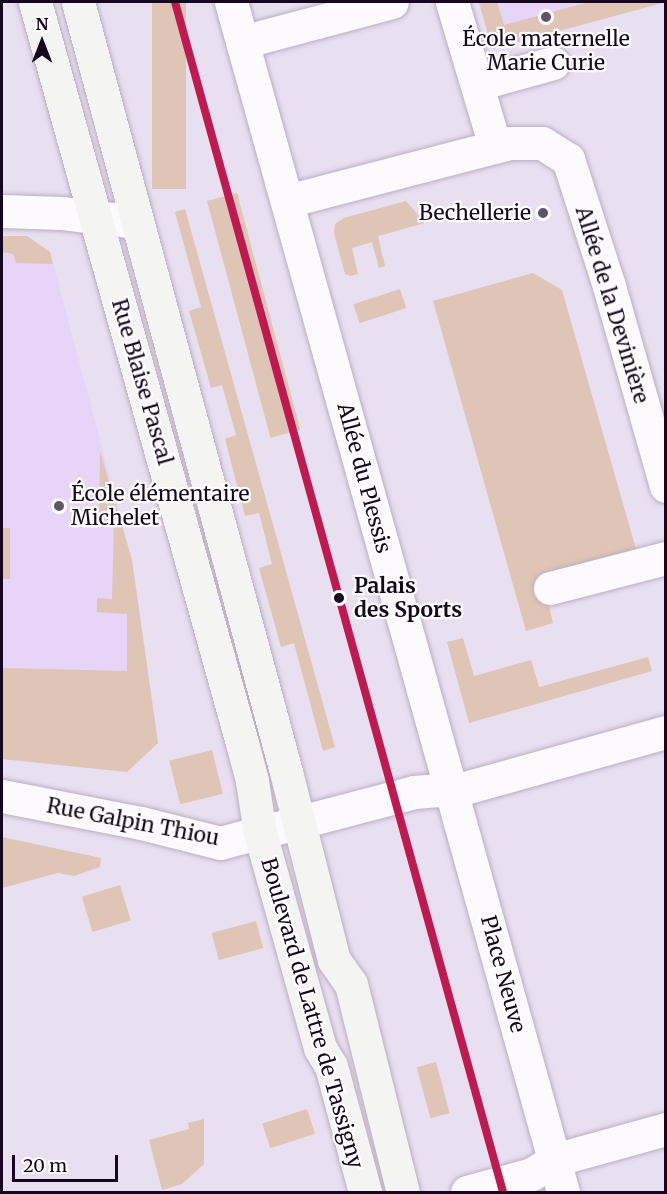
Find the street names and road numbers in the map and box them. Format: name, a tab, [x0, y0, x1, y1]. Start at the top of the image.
street label: Allée de la Devinière	[570, 204, 654, 406]
street label: Rue Blaise Pascal	[106, 296, 178, 468]
street label: Allée du Plessis	[332, 400, 396, 556]
street label: Rue Galpin Thiou	[45, 793, 221, 851]
street label: Boulevard de Lattre de Tassigny	[256, 855, 368, 1171]
street label: Place Neuve	[475, 913, 531, 1035]

